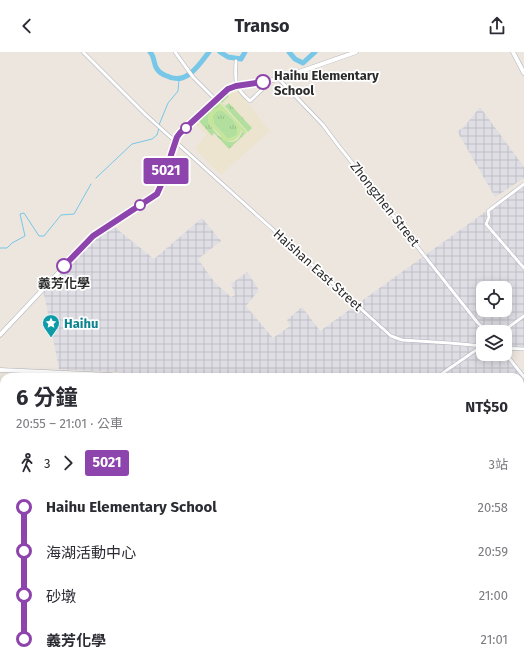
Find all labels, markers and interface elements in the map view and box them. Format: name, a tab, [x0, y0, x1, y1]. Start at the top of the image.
icon: back	[16, 15, 38, 37]
text: Transo	[234, 15, 290, 37]
icon: share	[486, 15, 508, 37]
place label: Haihu Elementary School	[274, 68, 379, 98]
marker: Haihu Elementary School	[255, 74, 271, 90]
unlabelled marker	[180, 122, 192, 134]
line badge: 5021	[138, 158, 194, 184]
street label: Zhongzhen Street	[347, 159, 423, 249]
text: 5021	[152, 162, 180, 179]
unlabelled marker	[134, 199, 146, 211]
street label: Haishan East Street	[270, 226, 366, 314]
marker: 義芳化學	[56, 258, 72, 274]
place label: 義芳化學	[38, 276, 90, 291]
map controls	[476, 281, 512, 361]
button: locate	[476, 281, 512, 317]
place icon: Haihu	[41, 313, 61, 338]
place label: Haihu	[64, 316, 98, 331]
button: layers	[476, 325, 512, 361]
text: 6 分鐘	[16, 384, 78, 411]
text: NT$50	[465, 398, 508, 416]
text: 20:55 – 21:01 · 公車	[16, 416, 123, 431]
icon: walk	[16, 452, 38, 474]
icon: forward	[57, 452, 79, 474]
text: 5021	[93, 454, 121, 471]
text: 3	[44, 456, 51, 471]
text: 3站	[489, 457, 508, 472]
text: Haihu Elementary School	[46, 498, 217, 516]
text: 20:58	[477, 500, 508, 515]
text: 海湖活動中心	[46, 544, 136, 562]
text: 20:59	[478, 544, 508, 559]
text: 砂墩	[46, 588, 76, 606]
text: 21:00	[479, 588, 508, 603]
text: 義芳化學	[46, 632, 106, 650]
text: 21:01	[481, 632, 508, 647]

